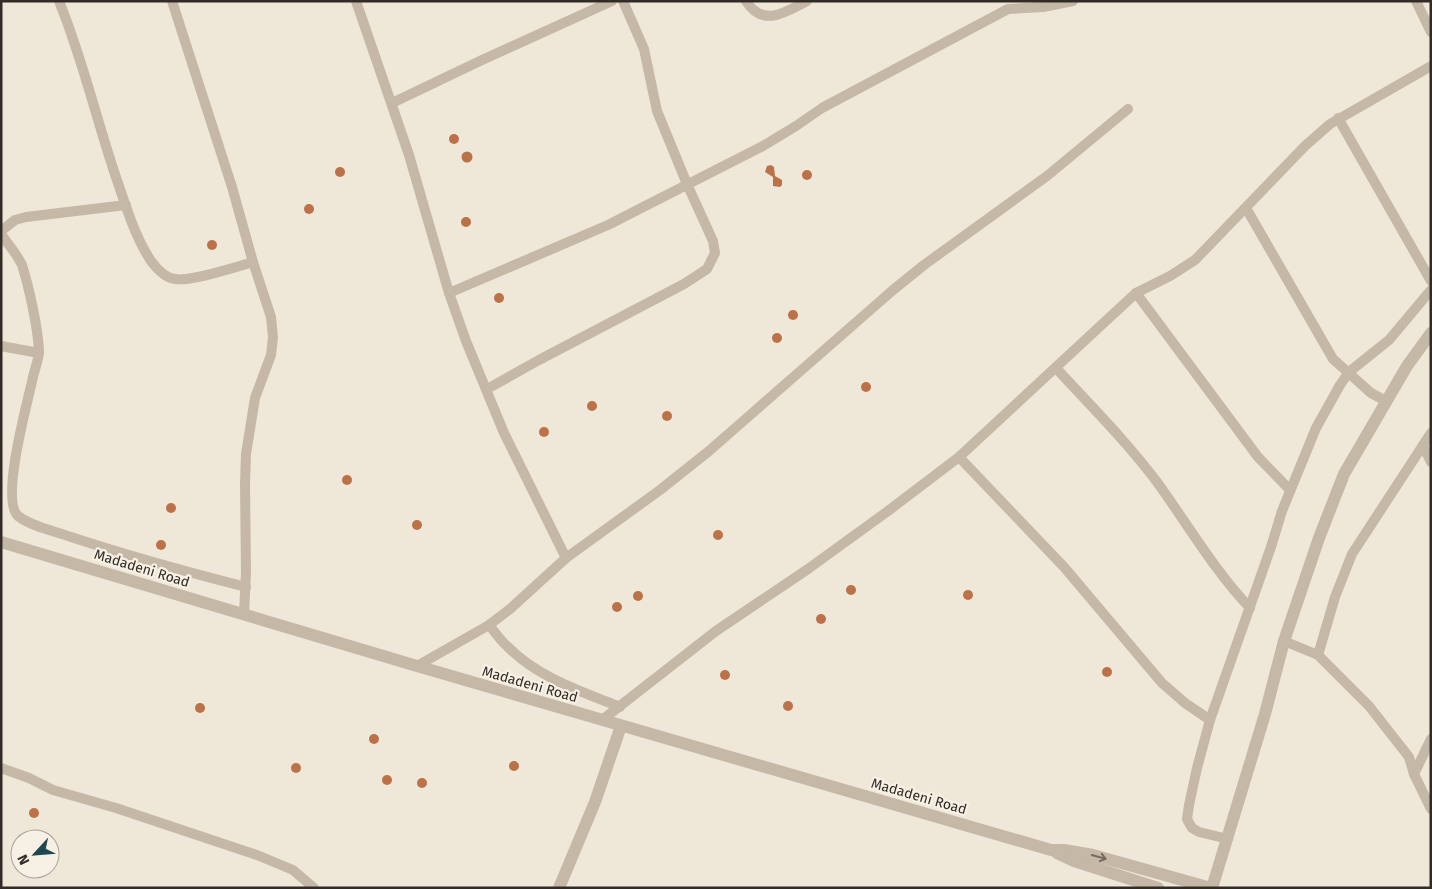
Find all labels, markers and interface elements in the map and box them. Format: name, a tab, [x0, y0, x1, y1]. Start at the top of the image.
street label: Madadeni Road	[92, 546, 192, 591]
street label: Madadeni Road	[480, 663, 580, 706]
street label: Madadeni Road	[869, 775, 969, 818]
north arrow	[10, 829, 60, 879]
text: N	[14, 852, 33, 867]
one-way arrow	[1090, 853, 1106, 863]

